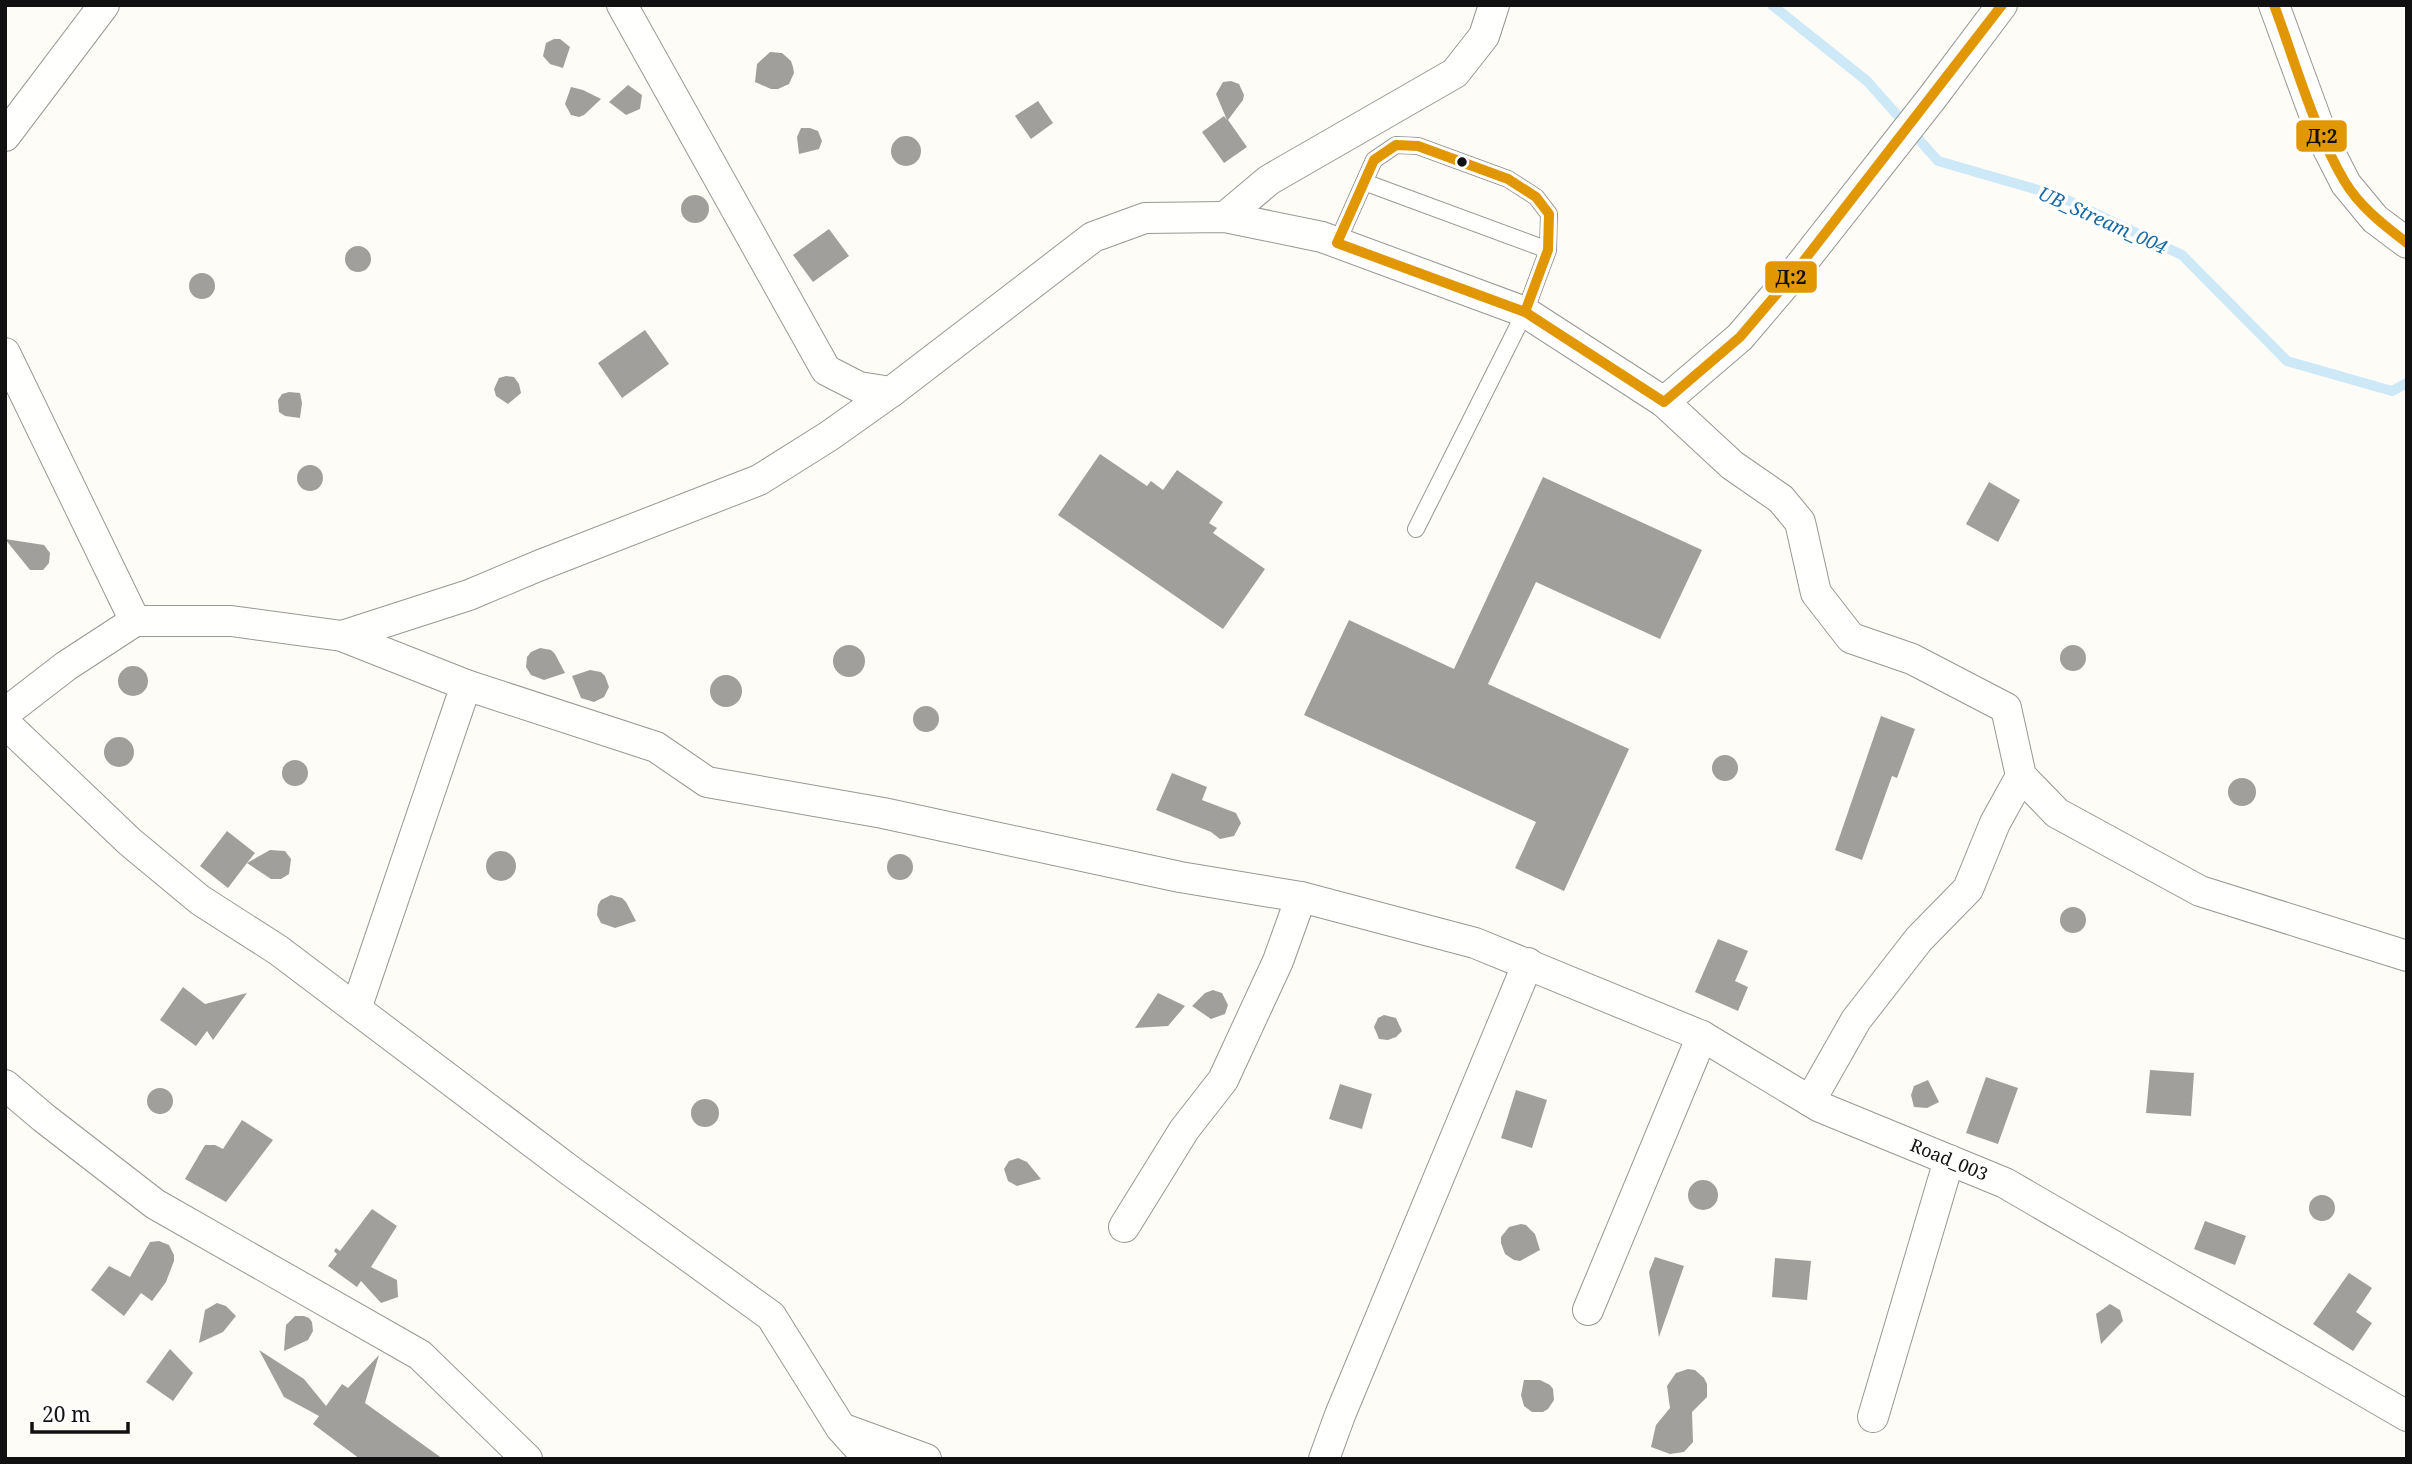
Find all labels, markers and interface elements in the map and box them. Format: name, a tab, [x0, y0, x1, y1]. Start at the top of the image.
line badge: Д:2	[2295, 119, 2348, 153]
text: Д:2	[2307, 123, 2337, 149]
unlabelled marker	[1455, 155, 1469, 169]
water label: UB_Stream_004	[2034, 180, 2172, 260]
line badge: Д:2	[1764, 260, 1818, 294]
text: Д:2	[1776, 264, 1806, 290]
street label: Road_003	[1907, 1132, 1992, 1186]
scale bar	[32, 1390, 128, 1434]
text: 20 m	[42, 1400, 91, 1428]

